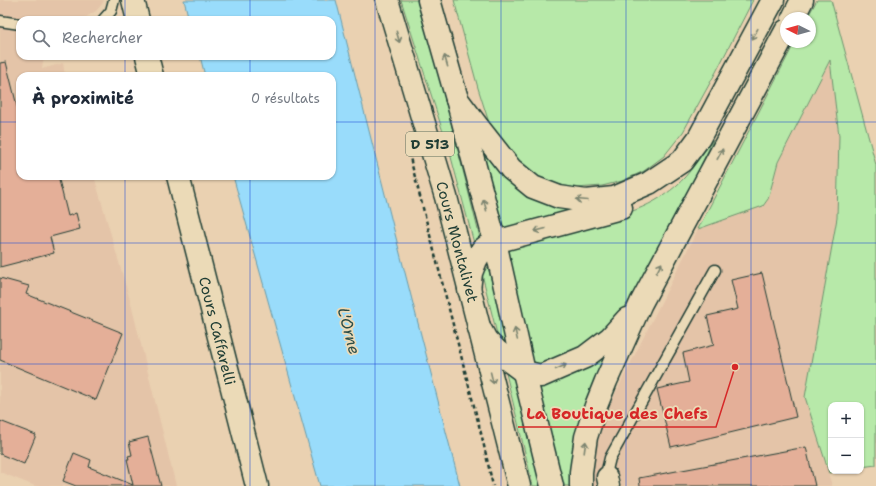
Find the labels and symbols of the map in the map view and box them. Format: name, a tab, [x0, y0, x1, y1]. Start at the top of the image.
north arrow	[780, 12, 816, 48]
one-way arrow	[751, 28, 758, 40]
one-way arrow	[395, 31, 402, 44]
one-way arrow	[442, 55, 449, 68]
road number: D 513	[406, 132, 454, 156]
one-way arrow	[717, 148, 725, 160]
street label: Cours Montalivet	[431, 179, 483, 305]
one-way arrow	[576, 196, 589, 204]
one-way arrow	[481, 199, 488, 212]
one-way arrow	[534, 227, 547, 234]
one-way arrow	[656, 262, 664, 274]
street label: Cours Caffarelli	[194, 275, 240, 387]
water label: L'Orne	[333, 305, 365, 357]
one-way arrow	[511, 328, 519, 341]
one-way arrow	[555, 363, 567, 371]
one-way arrow	[488, 371, 496, 384]
callout: La Boutique des Chefs	[518, 399, 716, 427]
text: La Boutique des Chefs	[526, 403, 708, 424]
one-way arrow	[581, 441, 589, 454]

